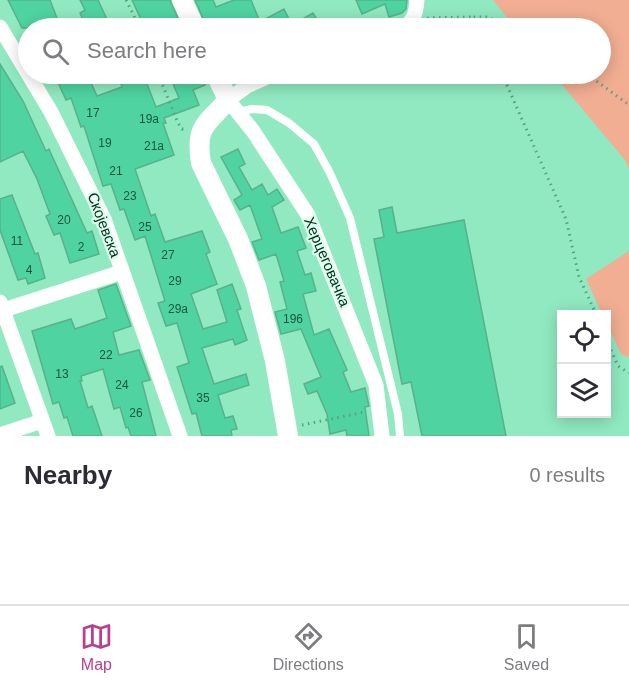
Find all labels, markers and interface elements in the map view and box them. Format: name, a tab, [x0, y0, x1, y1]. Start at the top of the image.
search box	[18, 18, 611, 84]
icon: search	[39, 35, 72, 68]
text: Search here	[87, 38, 207, 63]
house number: 17	[86, 106, 100, 120]
house number: 19a	[139, 112, 159, 126]
house number: 19	[98, 136, 112, 150]
house number: 21a	[144, 139, 164, 153]
house number: 21	[109, 164, 123, 178]
house number: 23	[123, 189, 137, 203]
street label: Скојевска	[84, 190, 125, 260]
house number: 20	[57, 213, 71, 227]
street label: Херцеговачка	[301, 214, 354, 310]
house number: 25	[138, 220, 152, 234]
house number: 11	[11, 234, 24, 248]
house number: 2	[78, 240, 85, 254]
house number: 27	[161, 248, 175, 262]
house number: 4	[26, 263, 33, 277]
house number: 29	[168, 274, 182, 288]
house number: 29a	[168, 302, 188, 316]
map controls	[557, 310, 611, 418]
button: locate	[557, 310, 611, 364]
house number: 196	[283, 312, 303, 326]
house number: 22	[99, 348, 113, 362]
button: layers	[557, 364, 611, 418]
house number: 13	[55, 367, 69, 381]
house number: 24	[115, 378, 129, 392]
house number: 35	[196, 391, 210, 405]
house number: 26	[129, 406, 143, 420]
text: Nearby	[24, 460, 112, 490]
text: 0 results	[529, 464, 605, 486]
tab: Map	[80, 620, 113, 674]
tab: Directions	[273, 620, 344, 674]
tab: Saved	[504, 620, 549, 674]

